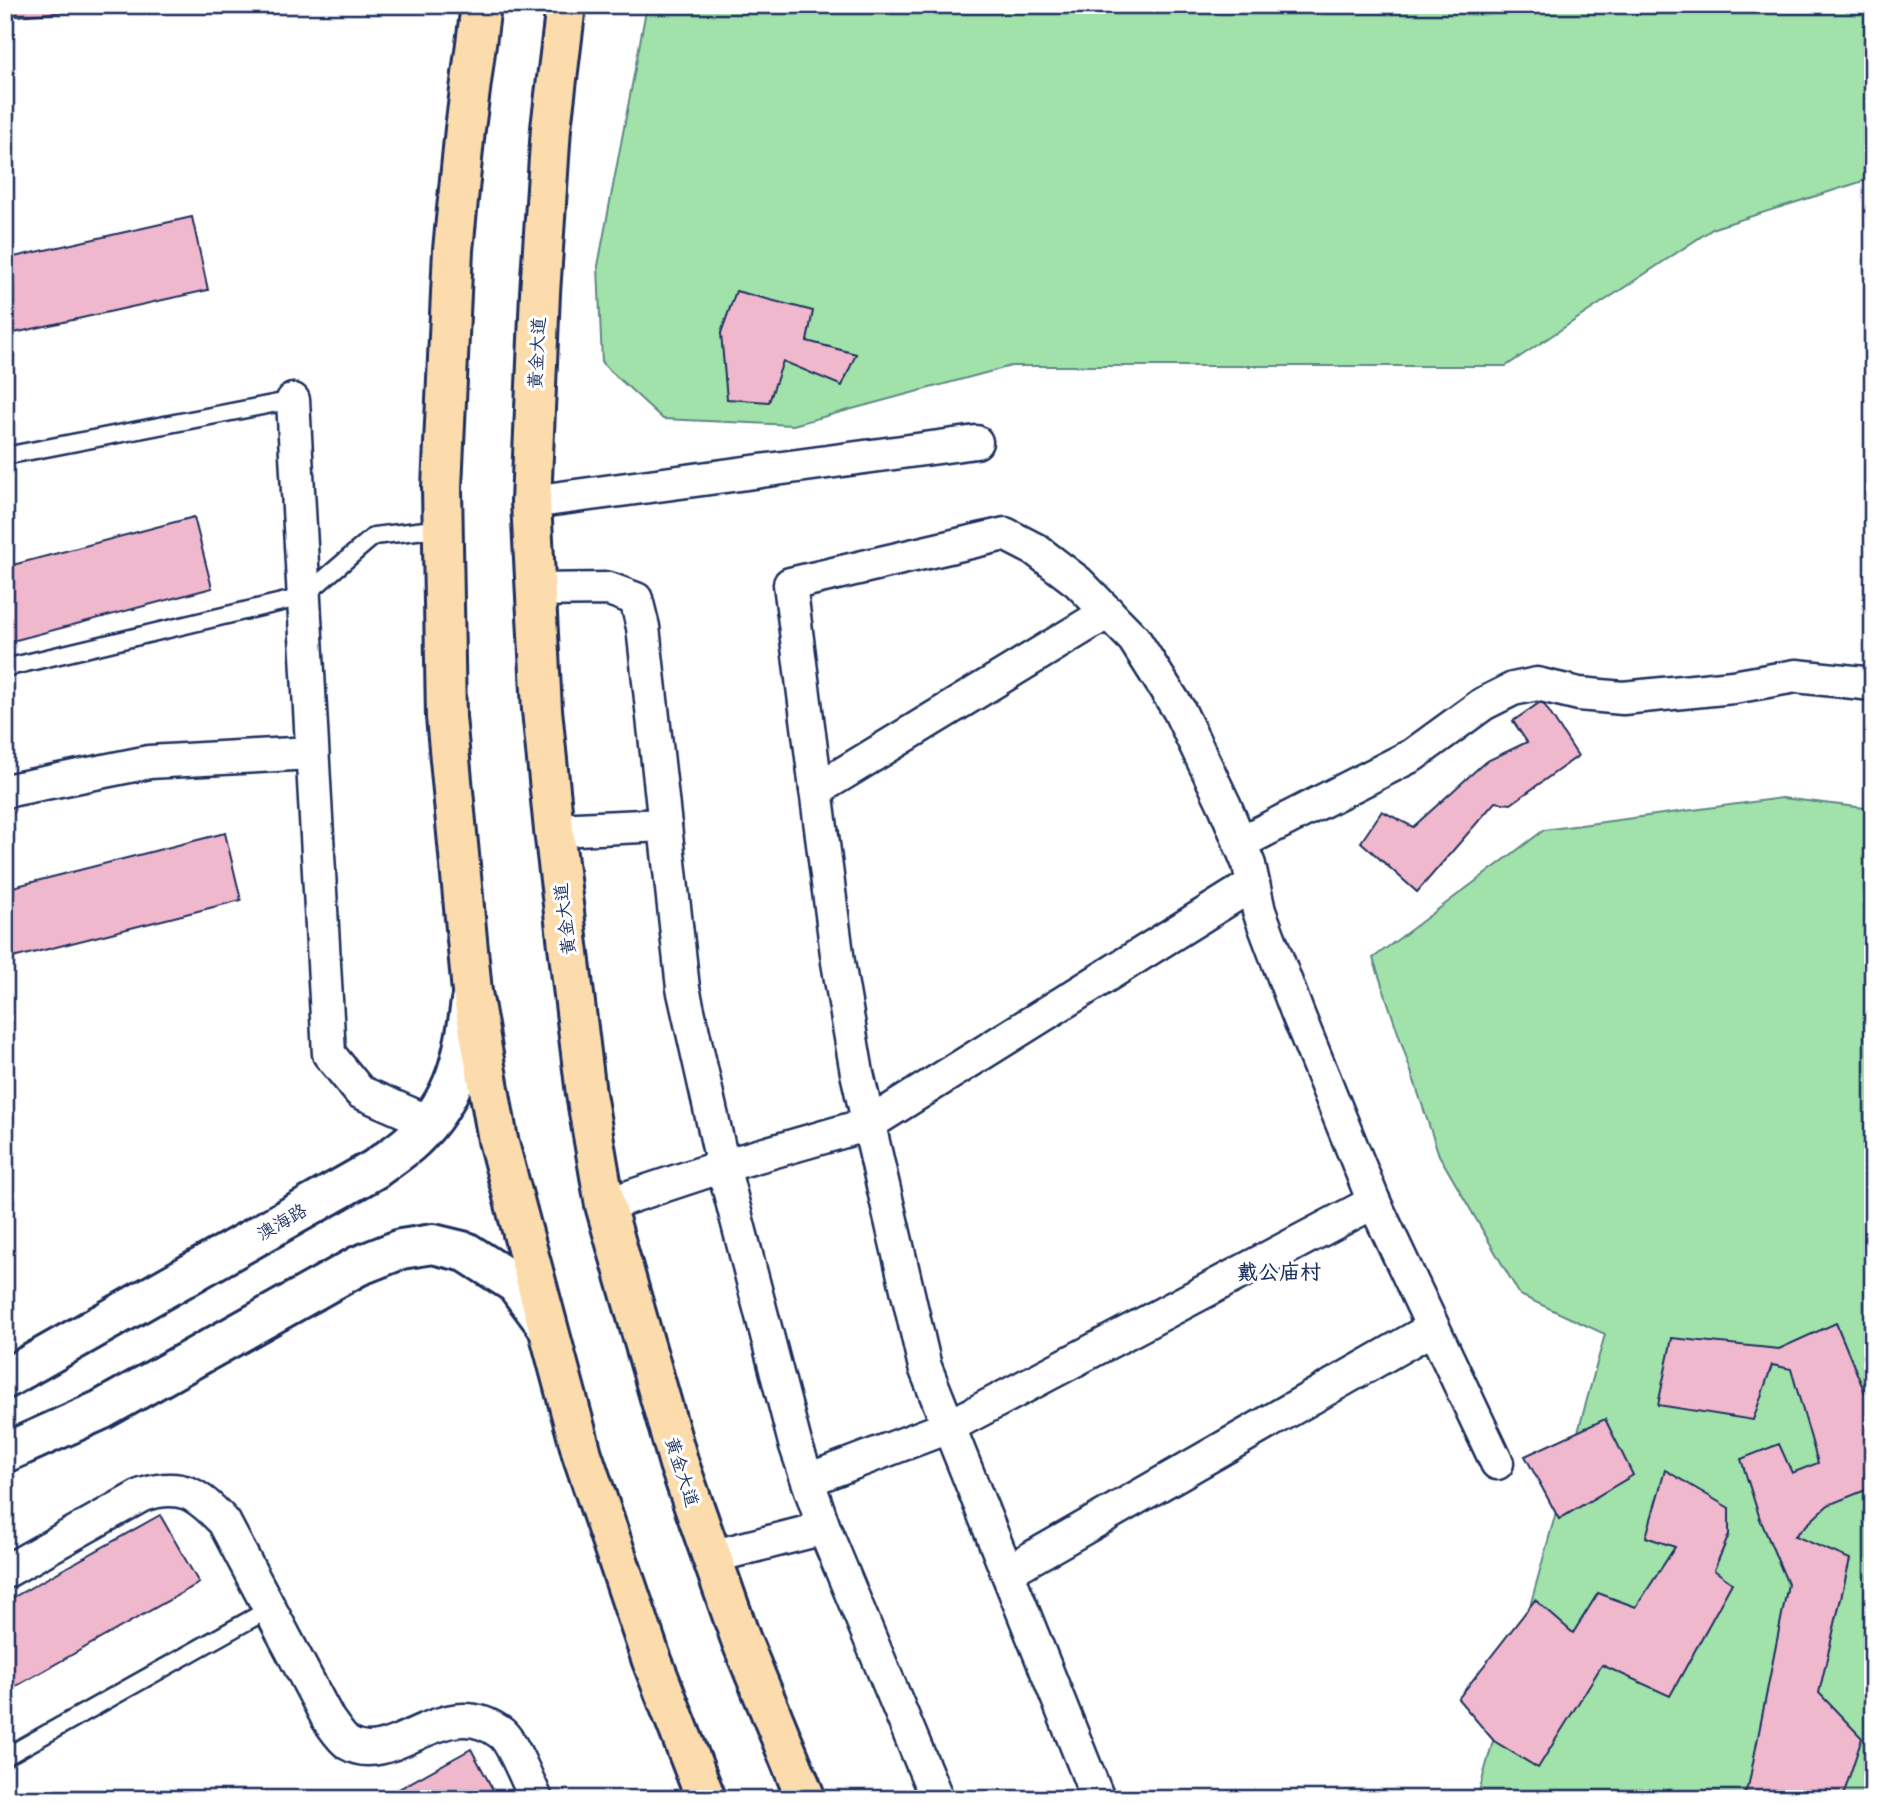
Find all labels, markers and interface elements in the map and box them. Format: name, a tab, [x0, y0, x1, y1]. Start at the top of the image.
street label: 黄金大道	[522, 316, 555, 390]
street label: 黄金大道	[548, 881, 585, 956]
street label: 澳海路	[252, 1197, 313, 1249]
district label: 戴公庙村	[1237, 1257, 1321, 1290]
street label: 黄金大道	[656, 1434, 705, 1511]

